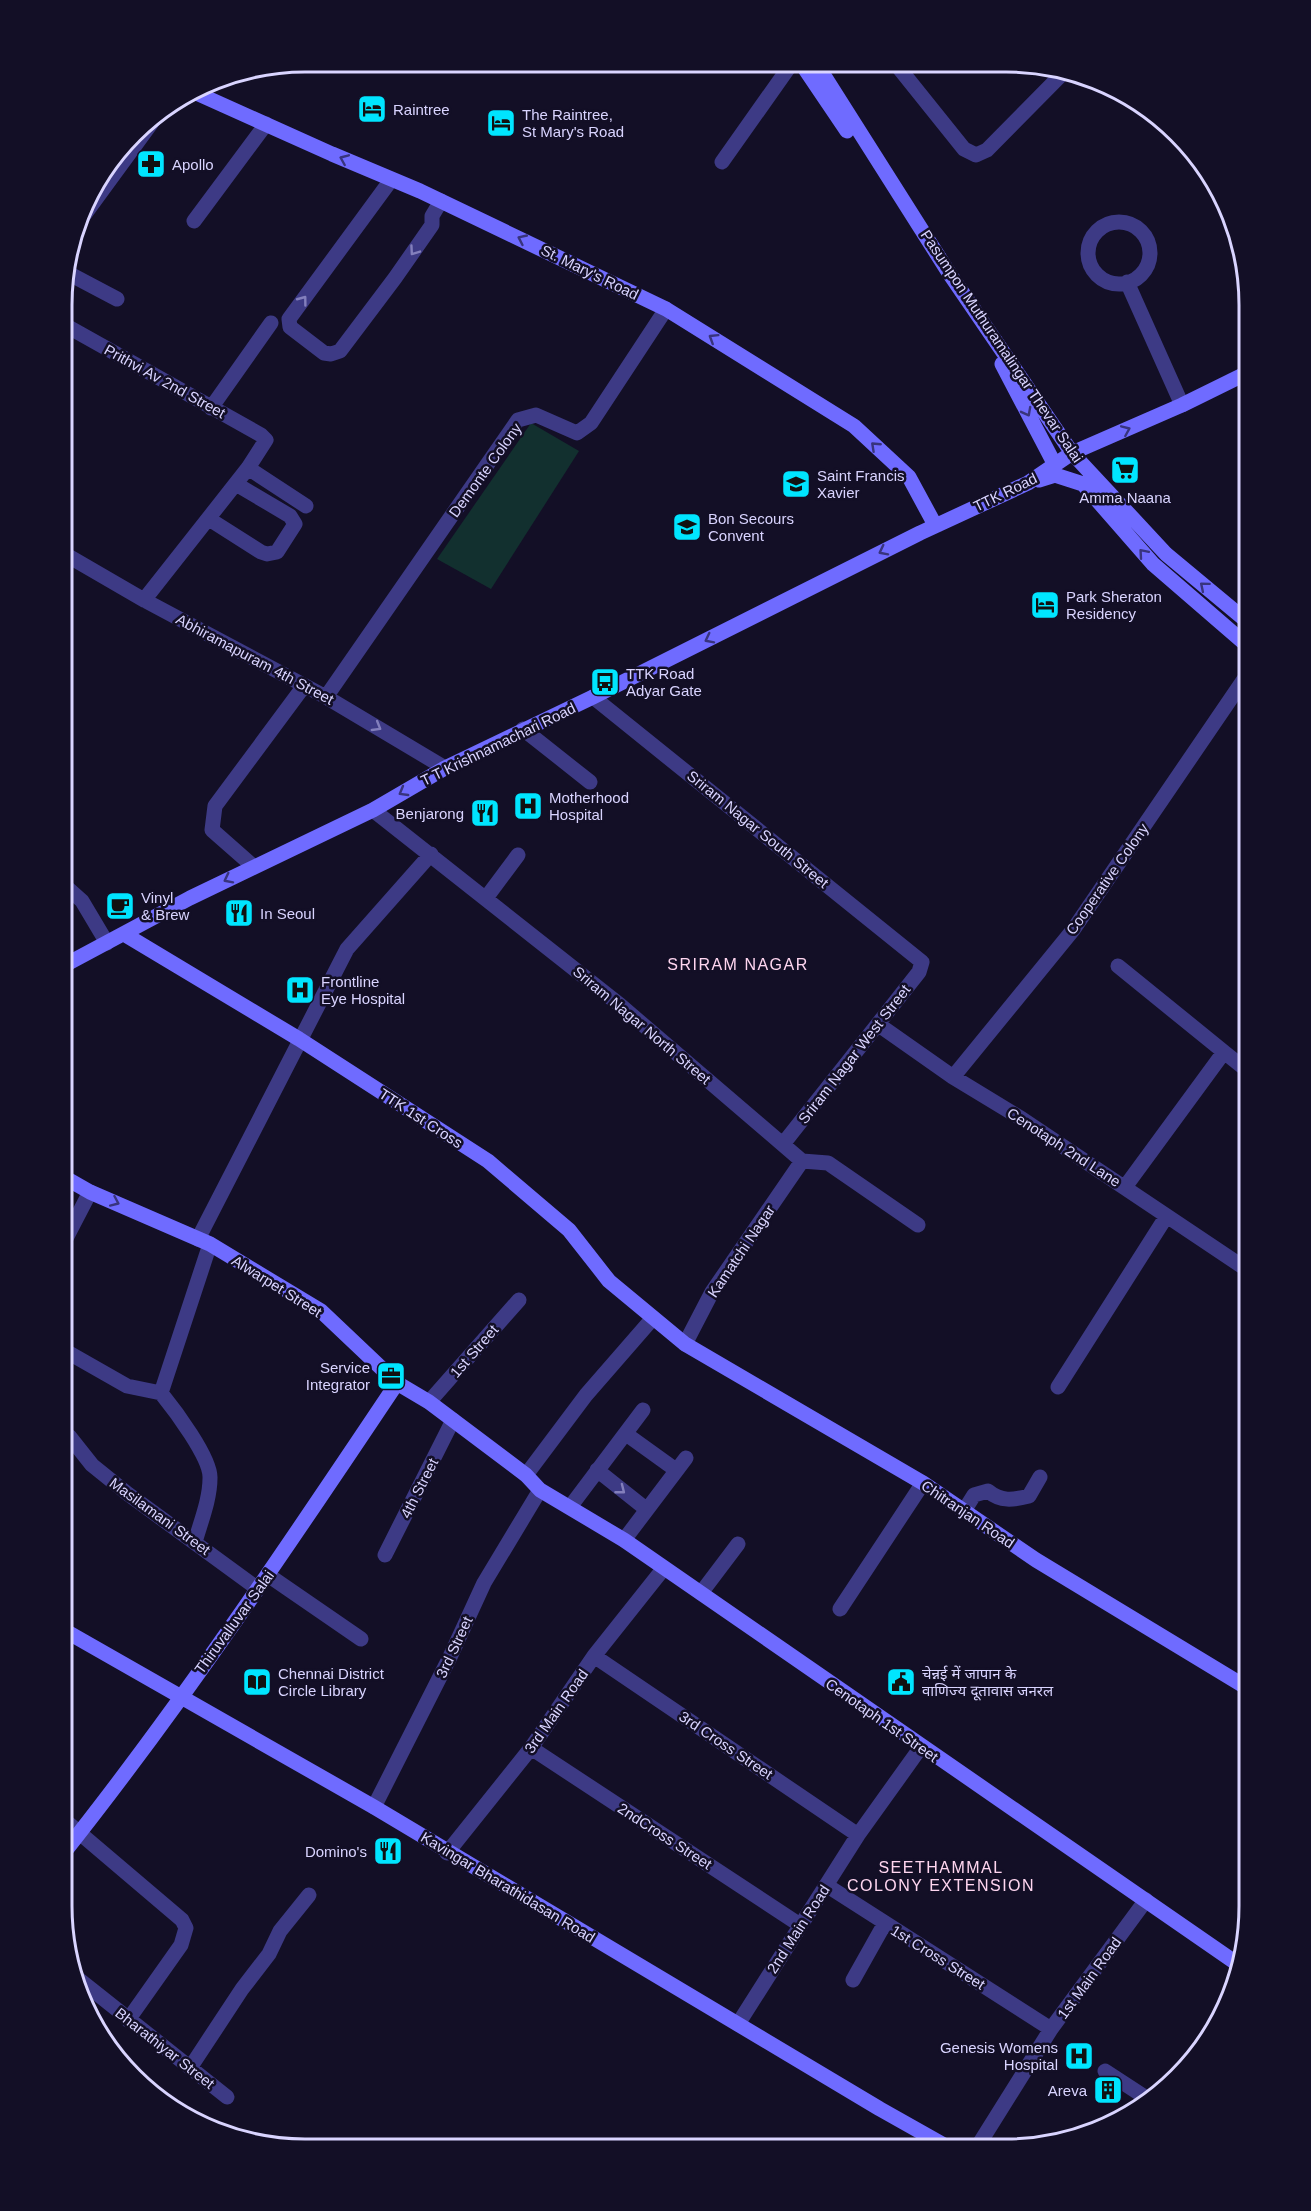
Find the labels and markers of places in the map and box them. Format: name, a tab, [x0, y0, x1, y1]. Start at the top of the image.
hotel icon: Raintree	[356, 93, 388, 125]
place label: Raintree	[393, 101, 450, 118]
place label: The Raintree, St Mary's Road	[522, 106, 624, 140]
hotel icon: The Raintree, St Mary's Road	[485, 107, 517, 139]
pharmacy icon: Apollo	[135, 148, 167, 180]
place label: Apollo	[172, 156, 214, 173]
supermarket icon: Amma Naana	[1109, 454, 1141, 486]
place label: Saint Francis Xavier	[817, 467, 905, 501]
school or university icon: Saint Francis Xavier	[780, 468, 812, 500]
place label: Amma Naana	[1079, 489, 1172, 506]
place label: Bon Secours Convent	[708, 510, 794, 544]
school or university icon: Bon Secours Convent	[671, 511, 703, 543]
place label: Park Sheraton Residency	[1066, 588, 1162, 622]
hotel icon: Park Sheraton Residency	[1029, 589, 1061, 621]
place label: TTK Road Adyar Gate	[626, 665, 702, 699]
bus stop icon: TTK Road Adyar Gate	[589, 666, 621, 698]
place label: Motherhood Hospital	[549, 789, 629, 823]
hospital icon: Motherhood Hospital	[512, 790, 544, 822]
restaurant icon: Benjarong	[469, 797, 501, 829]
place label: Benjarong	[396, 805, 464, 822]
place label: Vinyl & Brew	[141, 889, 190, 923]
cafe icon: Vinyl & Brew	[104, 890, 136, 922]
restaurant icon: In Seoul	[223, 897, 255, 929]
place label: In Seoul	[260, 905, 315, 922]
place label: Frontline Eye Hospital	[321, 973, 405, 1007]
hospital icon: Frontline Eye Hospital	[284, 974, 316, 1006]
place label: Service Integrator	[306, 1359, 370, 1393]
office icon: Service Integrator	[375, 1360, 407, 1392]
place label: Chennai District Circle Library	[278, 1665, 385, 1699]
place label: चेन्नई में जापान के वाणिज्य दूतावास जनरल	[922, 1665, 1054, 1701]
library icon: Chennai District Circle Library	[241, 1666, 273, 1698]
public building icon: चेन्नई में जापान के वाणिज्य दूतावास जनरल	[885, 1666, 917, 1698]
restaurant icon: Domino's	[372, 1835, 404, 1867]
place label: Domino's	[305, 1843, 367, 1860]
place label: Genesis Womens Hospital	[940, 2039, 1058, 2073]
hospital icon: Genesis Womens Hospital	[1063, 2040, 1095, 2072]
building icon: Areva	[1092, 2074, 1124, 2106]
place label: Areva	[1048, 2082, 1088, 2099]

